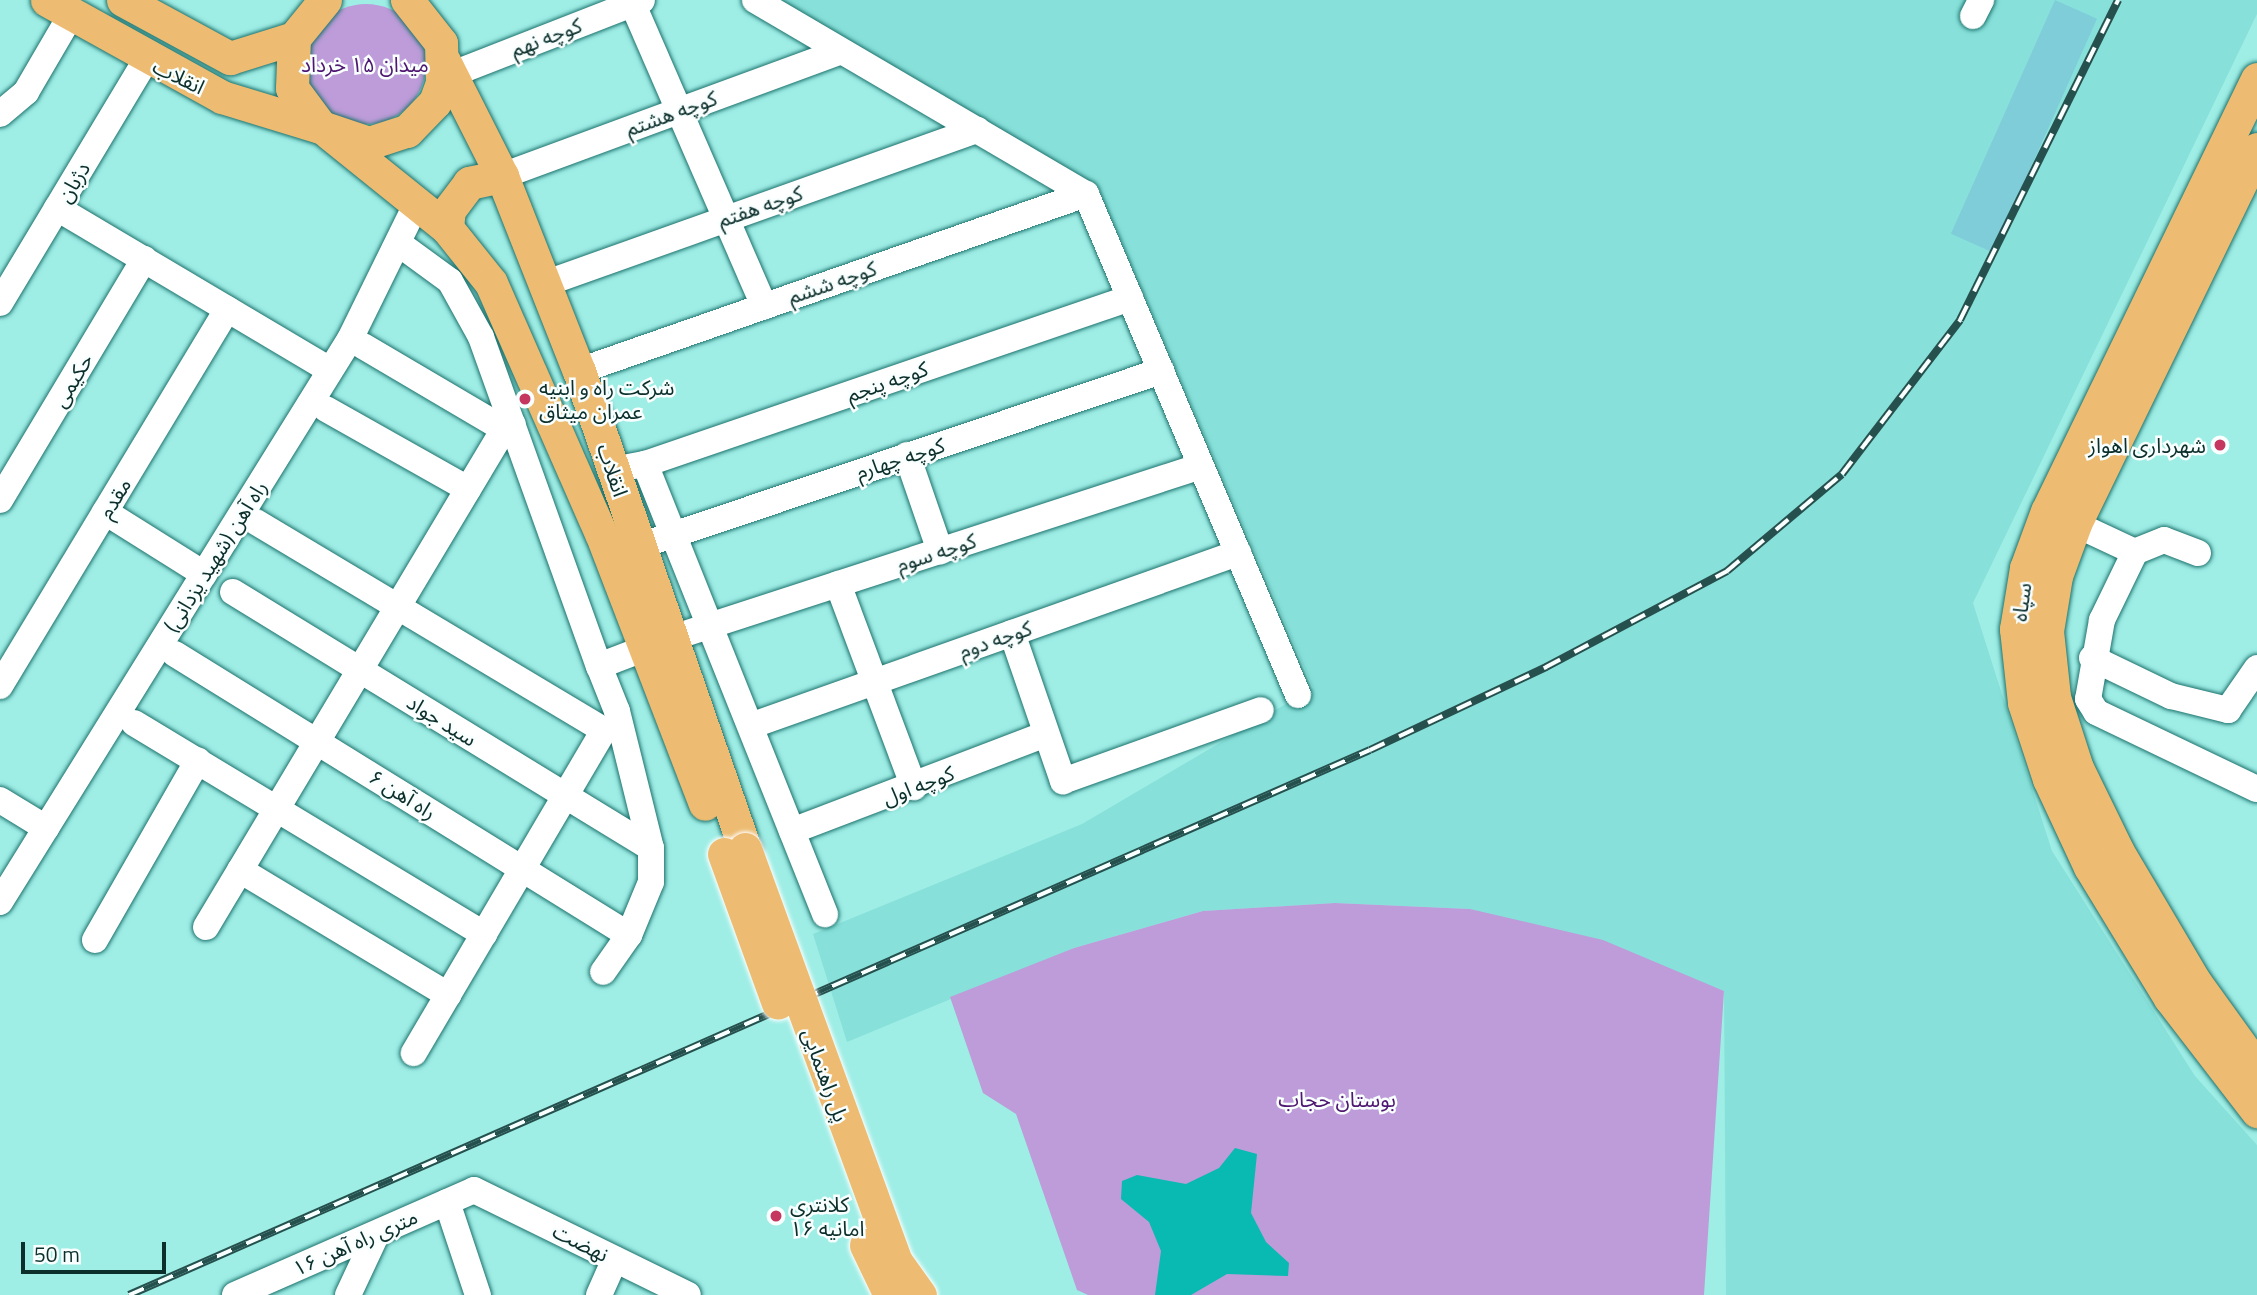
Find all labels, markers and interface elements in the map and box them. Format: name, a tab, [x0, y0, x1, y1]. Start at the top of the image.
street label: کوچه نهم	[507, 12, 585, 62]
park label: میدان ۱۵ خرداد	[301, 51, 429, 77]
street label: انقلاب	[149, 53, 209, 99]
street label: کوچه هشتم	[622, 85, 720, 141]
street label: دژبان	[51, 157, 95, 207]
street label: کوچه هفتم	[714, 180, 806, 232]
street label: کوچه ششم	[784, 255, 880, 309]
street label: حکیمی	[46, 348, 98, 412]
street label: کوچه پنجم	[843, 355, 931, 407]
place label: شرکت راه و ابنیه عمران میثاق	[539, 374, 674, 424]
marker: شرکت راه و ابنیه عمران میثاق	[517, 391, 533, 407]
street label: کوچه چهارم	[852, 432, 948, 484]
place label: شهرداری اهواز	[2088, 432, 2206, 458]
marker: شهرداری اهواز	[2212, 437, 2228, 453]
street label: انقلاب	[592, 440, 634, 500]
street label: مقدم	[92, 473, 136, 523]
street label: راه آهن (شهید یزدانی)	[158, 475, 272, 637]
street label: کوچه سوم	[893, 527, 979, 577]
street label: سپاه	[2006, 581, 2036, 623]
street label: کوچه دوم	[955, 615, 1035, 663]
street label: سید جواد	[403, 689, 481, 751]
street label: کوچه اول	[879, 760, 957, 810]
street label: راه آهن ۶	[365, 764, 441, 824]
street label: پل راهنمایی	[797, 1025, 855, 1125]
park label: بوستان حجاب	[1278, 1086, 1396, 1112]
place label: کلانتری ۱۶ امانیه	[790, 1191, 864, 1241]
street label: ۱۶ متری راه آهن	[289, 1203, 421, 1281]
marker: کلانتری ۱۶ امانیه	[768, 1208, 784, 1224]
street label: نهضت	[549, 1217, 613, 1267]
scale bar	[24, 1228, 170, 1272]
text: 50 m	[34, 1238, 80, 1270]

